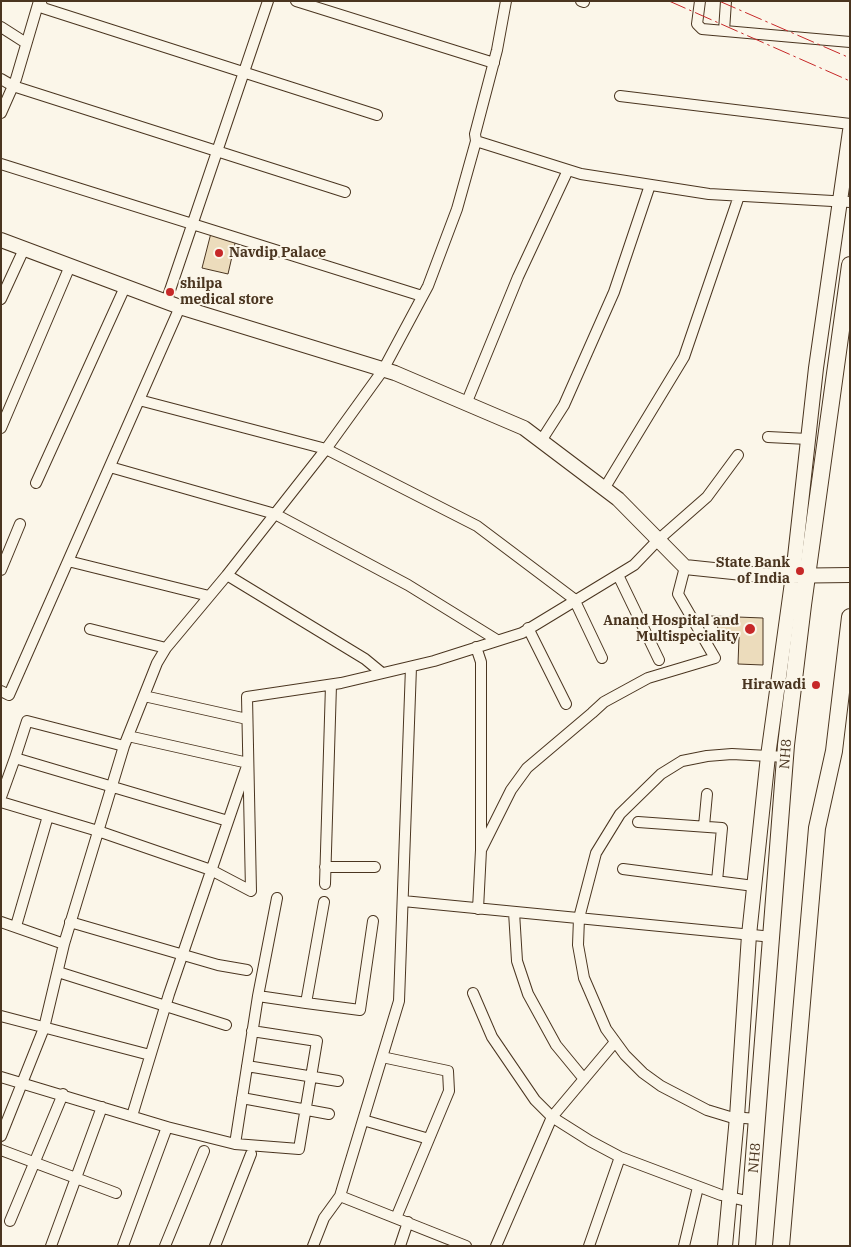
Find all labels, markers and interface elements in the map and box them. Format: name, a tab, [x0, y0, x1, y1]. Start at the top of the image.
place label: Navdip Palace	[229, 245, 326, 261]
marker: Navdip Palace	[213, 247, 225, 259]
place label: shilpa medical store	[180, 276, 274, 308]
marker: shilpa medical store	[164, 286, 176, 298]
place label: State Bank of India	[716, 555, 790, 588]
marker: State Bank of India	[794, 565, 806, 577]
place label: Anand Hospital and Multispeciality	[603, 613, 739, 646]
marker: Anand Hospital and Multispeciality	[743, 622, 757, 636]
place label: Hirawadi	[742, 677, 806, 693]
marker: Hirawadi	[810, 679, 822, 691]
street label: NH8	[777, 738, 795, 770]
street label: NH8	[745, 1142, 765, 1174]

